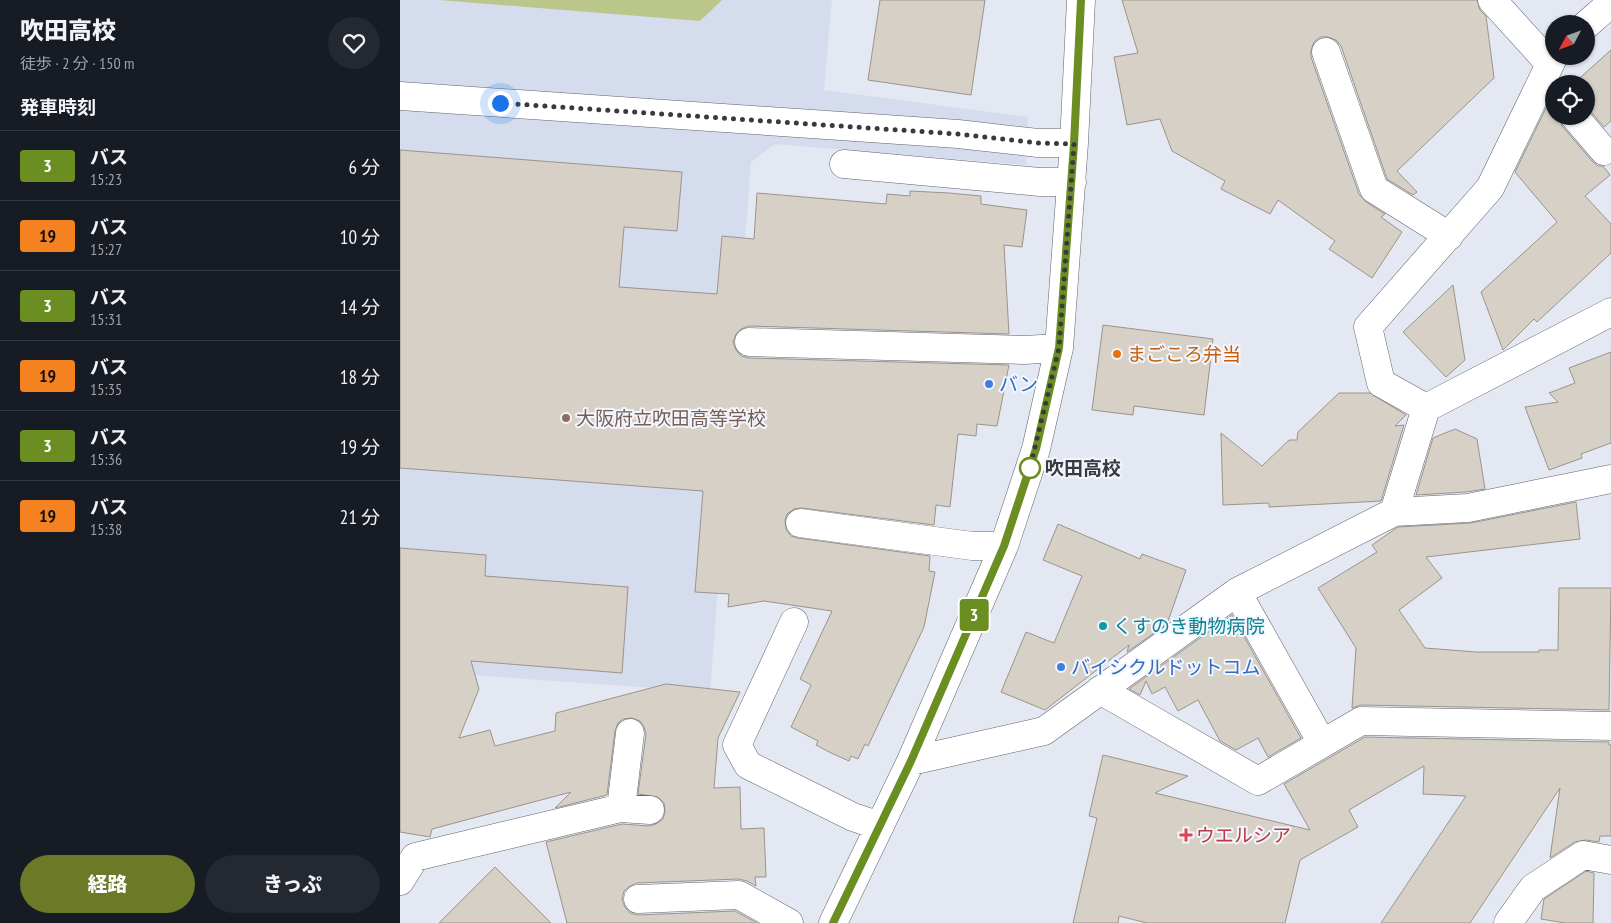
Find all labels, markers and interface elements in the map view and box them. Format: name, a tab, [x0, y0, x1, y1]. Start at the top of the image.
text: 吹田高校	[20, 15, 116, 46]
north arrow	[1545, 15, 1595, 65]
map controls	[1545, 15, 1595, 125]
button: heart	[328, 17, 380, 69]
text: 徒歩 · 2 分 · 150 m	[20, 53, 134, 73]
button: locate	[1545, 75, 1595, 125]
your location	[488, 91, 513, 116]
text: 発車時刻	[20, 95, 96, 119]
text: バス	[90, 145, 128, 169]
text: 3	[43, 154, 52, 177]
text: 6 分	[348, 155, 380, 179]
text: 15:23	[90, 169, 122, 189]
text: バス	[90, 215, 128, 239]
text: 19	[39, 224, 56, 247]
text: 10 分	[340, 225, 380, 249]
text: 15:27	[90, 239, 122, 259]
text: バス	[90, 285, 128, 309]
text: 3	[43, 294, 52, 317]
text: 14 分	[340, 295, 380, 319]
text: 15:31	[90, 309, 122, 329]
place label: まごころ弁当	[1127, 342, 1241, 366]
marker: まごころ弁当	[1111, 348, 1123, 360]
text: バス	[90, 355, 128, 379]
text: 19	[39, 364, 56, 387]
text: 18 分	[340, 365, 380, 389]
place label: バン	[999, 372, 1038, 396]
marker: バン	[983, 378, 995, 390]
text: 15:35	[90, 379, 122, 399]
place label: 大阪府立吹田高等学校	[576, 406, 766, 430]
marker: 大阪府立吹田高等学校	[560, 412, 572, 424]
text: バス	[90, 425, 128, 449]
text: 3	[43, 434, 52, 457]
text: 19 分	[340, 435, 380, 459]
text: 15:36	[90, 449, 122, 469]
place label: 吹田高校	[1045, 456, 1121, 480]
marker: 吹田高校	[1019, 457, 1041, 479]
text: バス	[90, 495, 128, 519]
text: 19	[39, 504, 56, 527]
text: 21 分	[340, 505, 380, 529]
text: 15:38	[90, 519, 122, 539]
line badge: 3	[958, 599, 990, 631]
text: 3	[970, 603, 978, 626]
place label: くすのき動物病院	[1113, 614, 1264, 638]
marker: くすのき動物病院	[1097, 620, 1109, 632]
place label: バイシクルドットコム	[1071, 655, 1260, 679]
marker: バイシクルドットコム	[1055, 661, 1067, 673]
place label: ウエルシア	[1196, 823, 1291, 847]
marker: ウエルシア	[1180, 829, 1192, 841]
button: 経路	[20, 855, 195, 913]
button: きっぷ	[205, 855, 380, 913]

